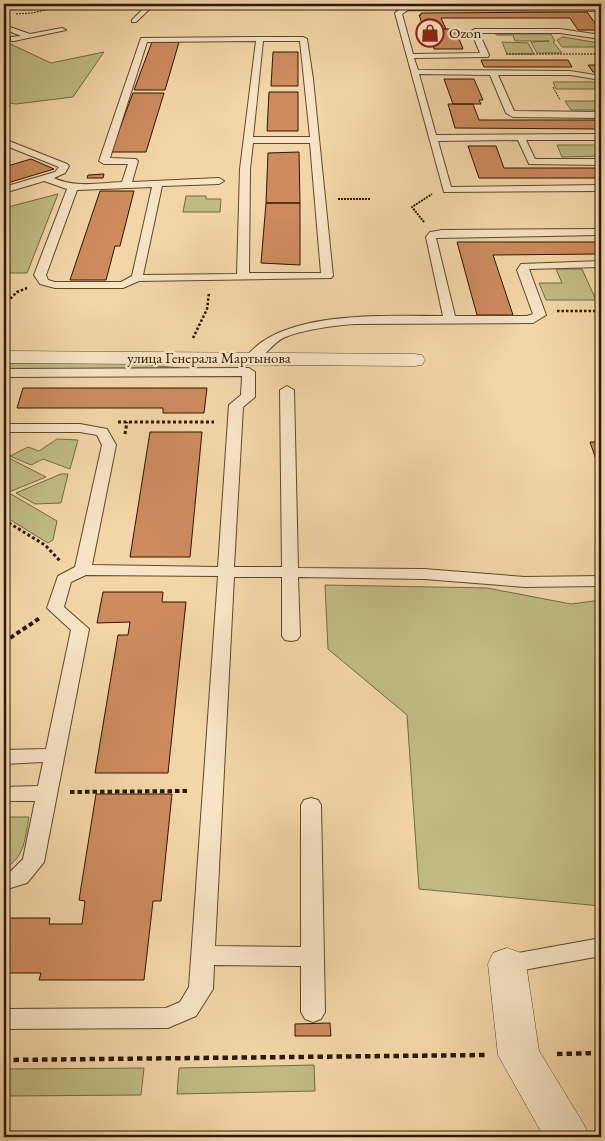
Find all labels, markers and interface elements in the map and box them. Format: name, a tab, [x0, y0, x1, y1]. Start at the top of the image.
shop icon: Ozon	[415, 18, 445, 48]
place label: Ozon	[449, 23, 482, 42]
street label: улица Генерала Мартынова	[127, 348, 291, 367]

